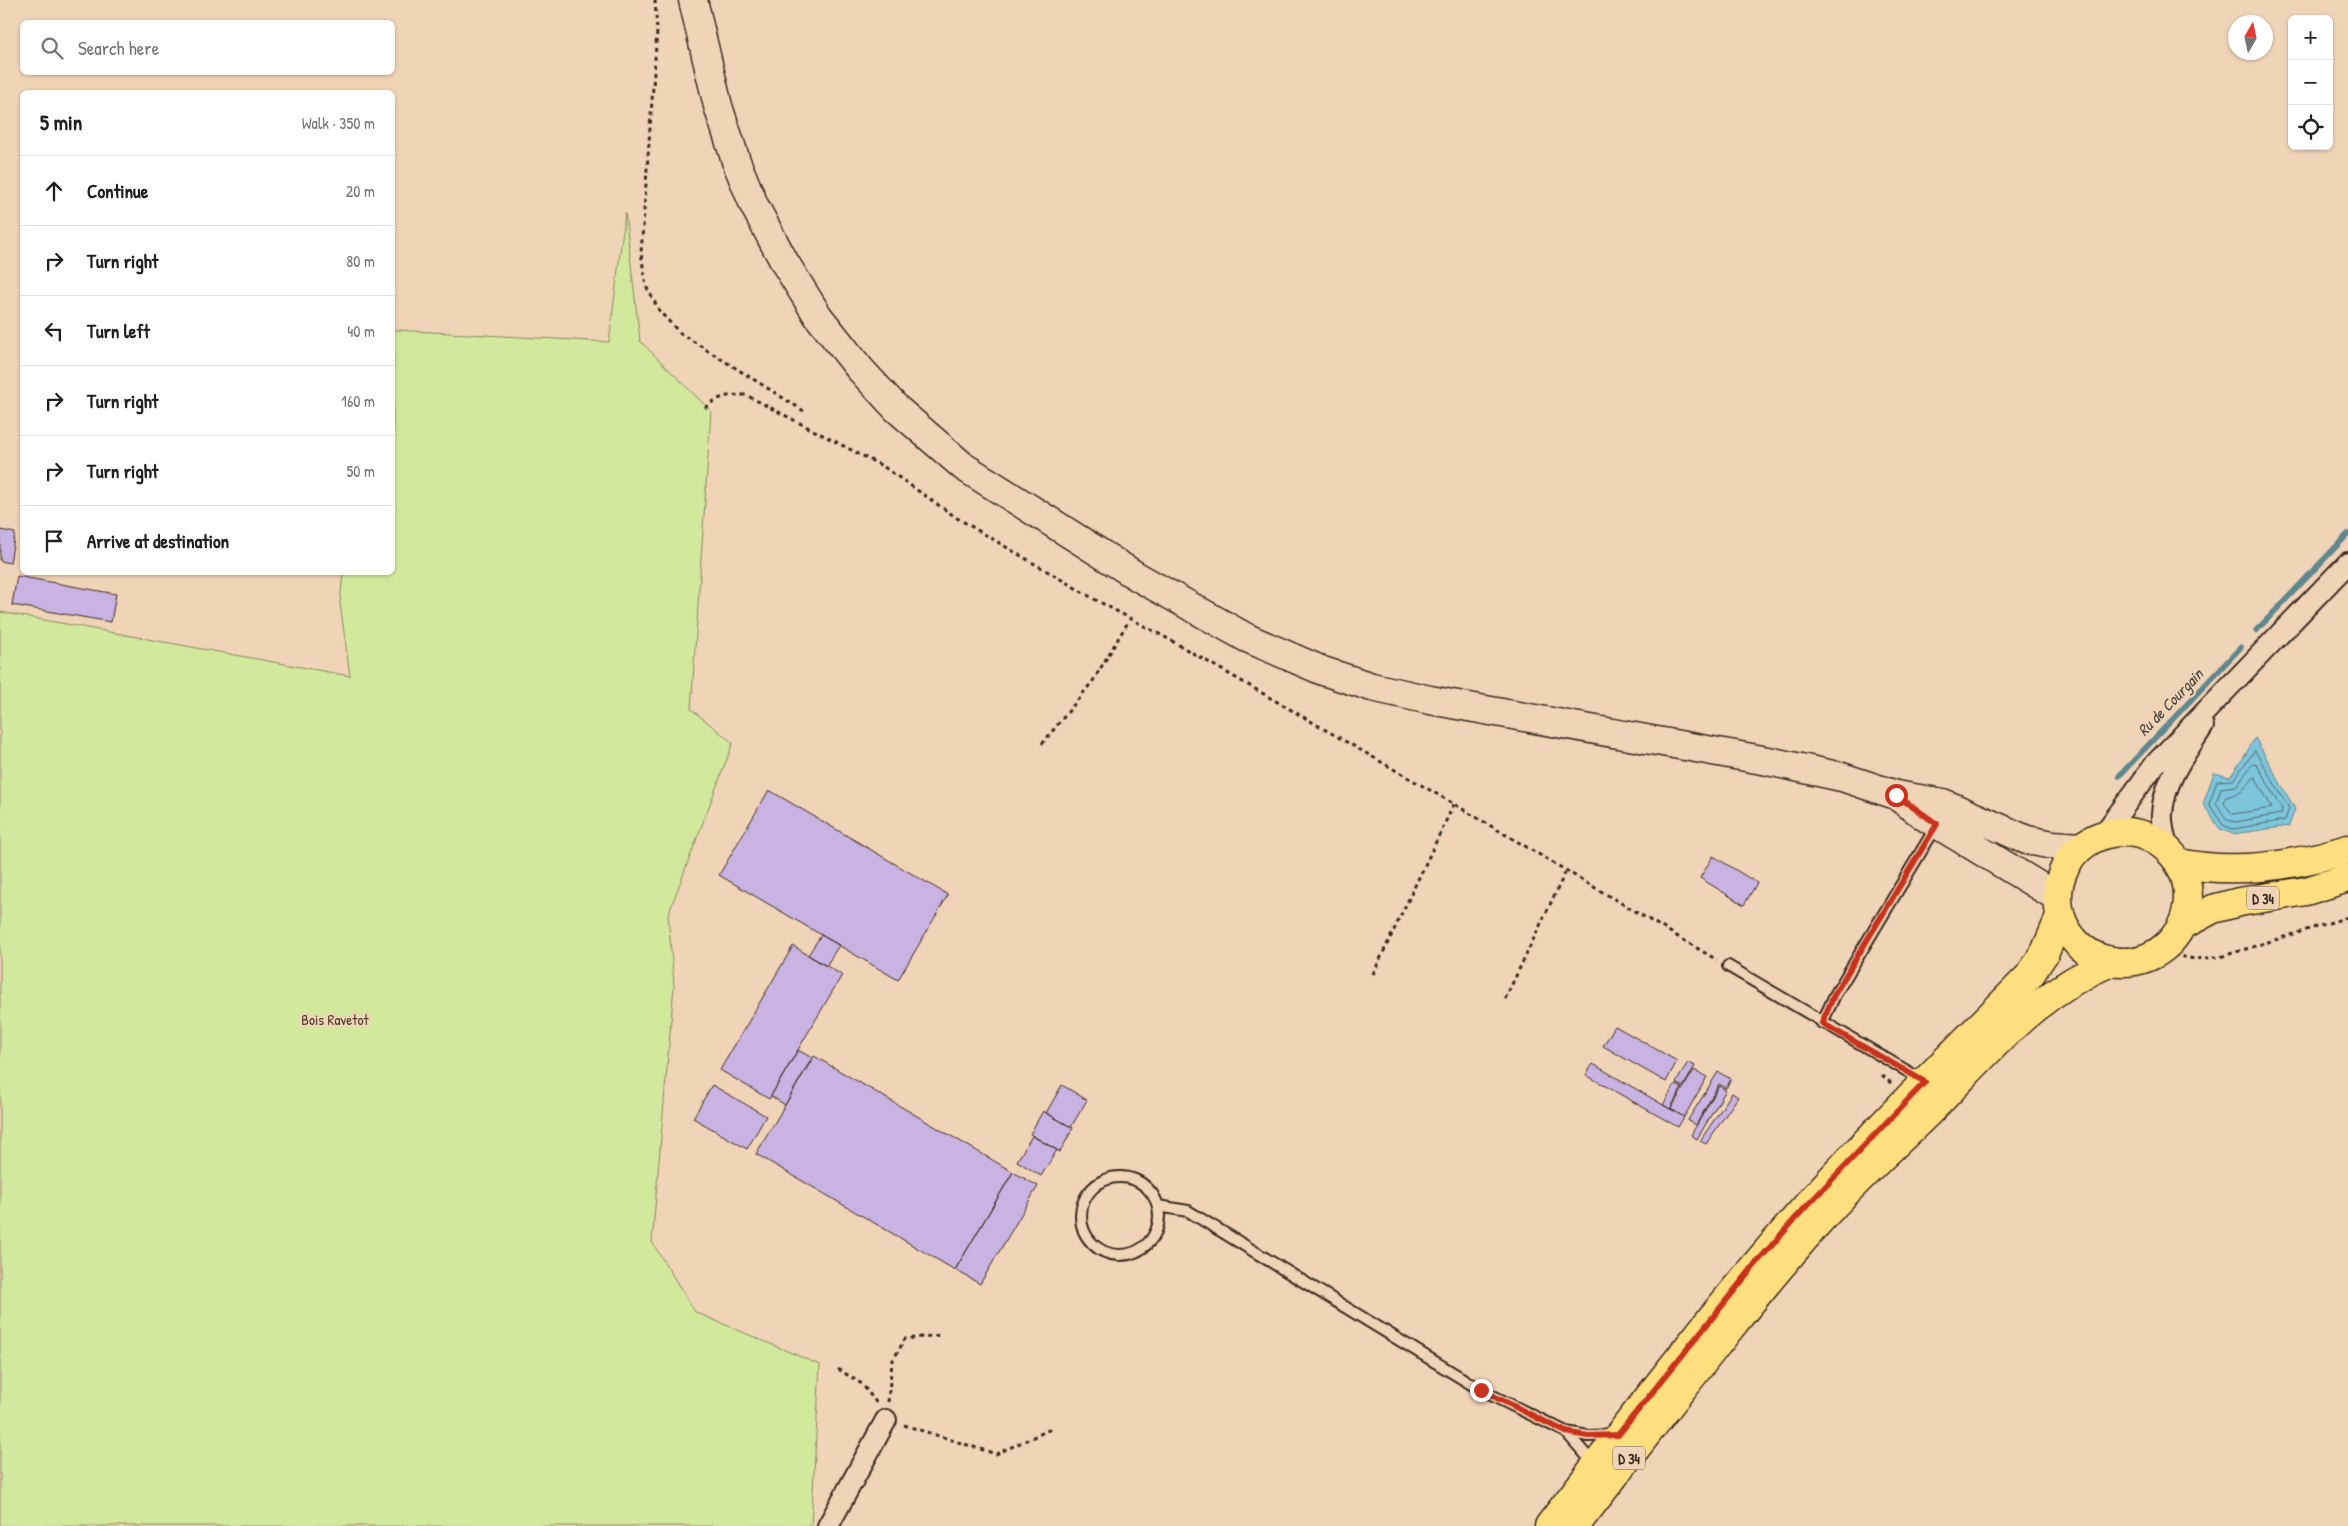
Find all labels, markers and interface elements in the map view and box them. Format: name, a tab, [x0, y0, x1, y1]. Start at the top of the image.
north arrow	[2228, 15, 2273, 60]
map controls	[2288, 15, 2333, 150]
button: +	[2288, 15, 2333, 60]
search box	[20, 20, 395, 75]
icon: search	[38, 34, 66, 62]
text: Search here	[78, 35, 159, 61]
button: −	[2288, 60, 2333, 105]
button: locate	[2288, 105, 2333, 150]
text: 5 min	[40, 108, 82, 137]
text: Walk · 350 m	[302, 112, 375, 134]
icon: ahead	[40, 177, 68, 205]
text: Continue	[87, 178, 148, 204]
text: 20 m	[346, 180, 375, 202]
icon: right	[40, 247, 68, 275]
text: Turn right	[87, 248, 158, 274]
text: 80 m	[346, 250, 375, 272]
icon: left	[40, 317, 68, 345]
text: Turn left	[87, 318, 150, 344]
text: 40 m	[347, 320, 375, 342]
icon: right	[40, 387, 68, 415]
text: Turn right	[87, 388, 158, 414]
text: 160 m	[341, 390, 375, 412]
icon: right	[40, 457, 68, 485]
text: Turn right	[87, 458, 158, 484]
text: 50 m	[347, 460, 375, 482]
icon: arrive	[40, 527, 68, 555]
text: Arrive at destination	[87, 528, 229, 554]
water label: Ru de Courgain	[2132, 662, 2209, 740]
route start	[1885, 784, 1908, 807]
road number: D 34	[2247, 886, 2279, 910]
park label: Bois Ravetot	[301, 1009, 369, 1030]
route end	[1470, 1379, 1493, 1402]
road number: D 34	[1613, 1446, 1645, 1470]

